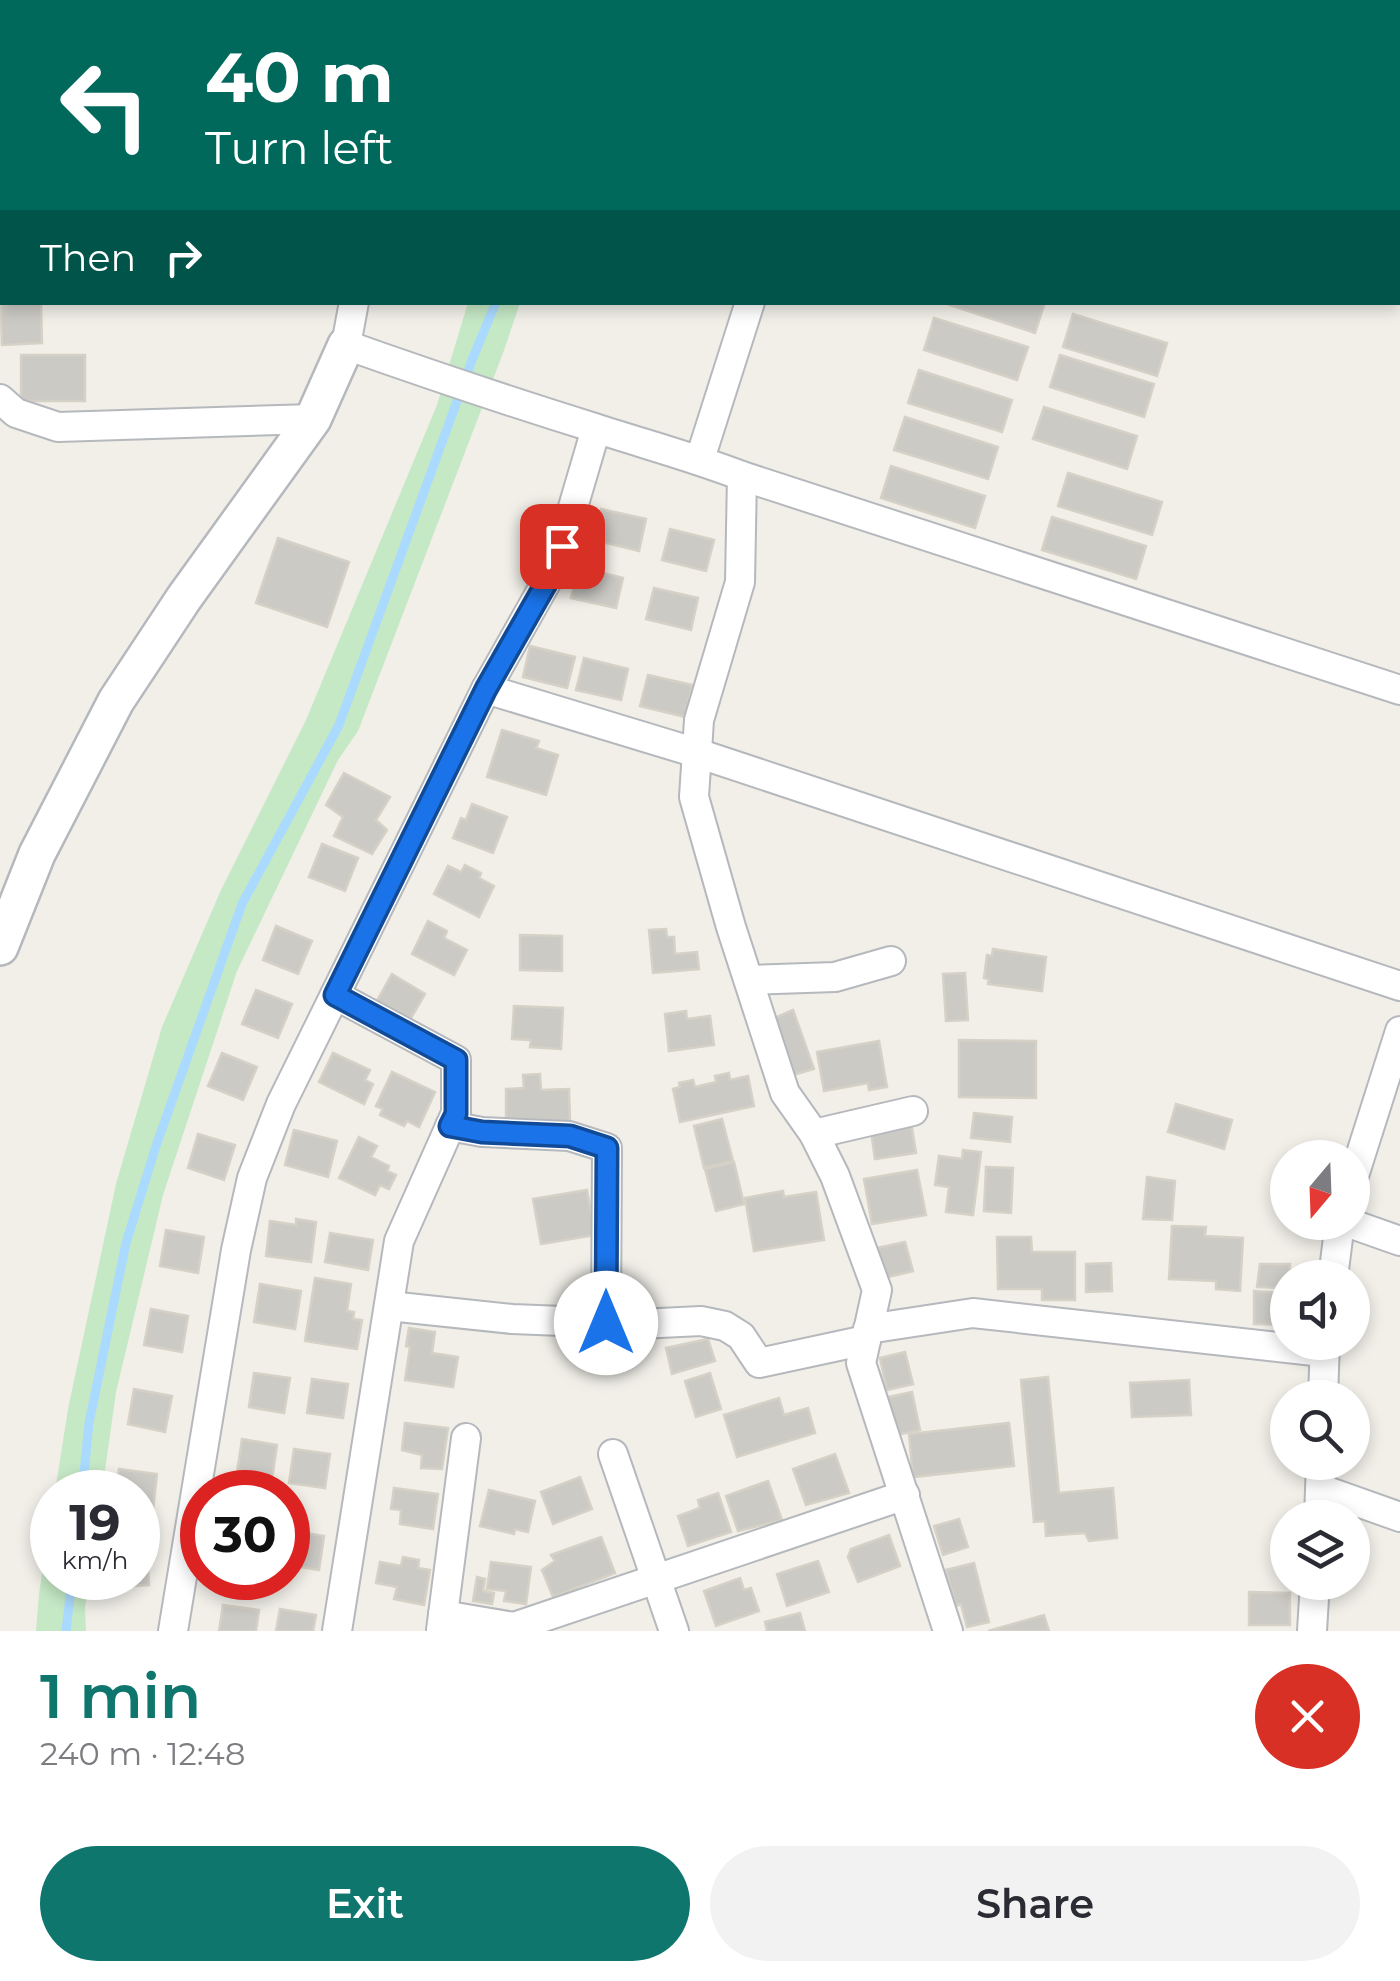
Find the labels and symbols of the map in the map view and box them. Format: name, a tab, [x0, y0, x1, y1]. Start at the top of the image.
pin	[520, 504, 605, 589]
north arrow	[1270, 1140, 1370, 1240]
position arrow	[554, 1271, 658, 1375]
speed limit sign: 30	[180, 1470, 310, 1600]

